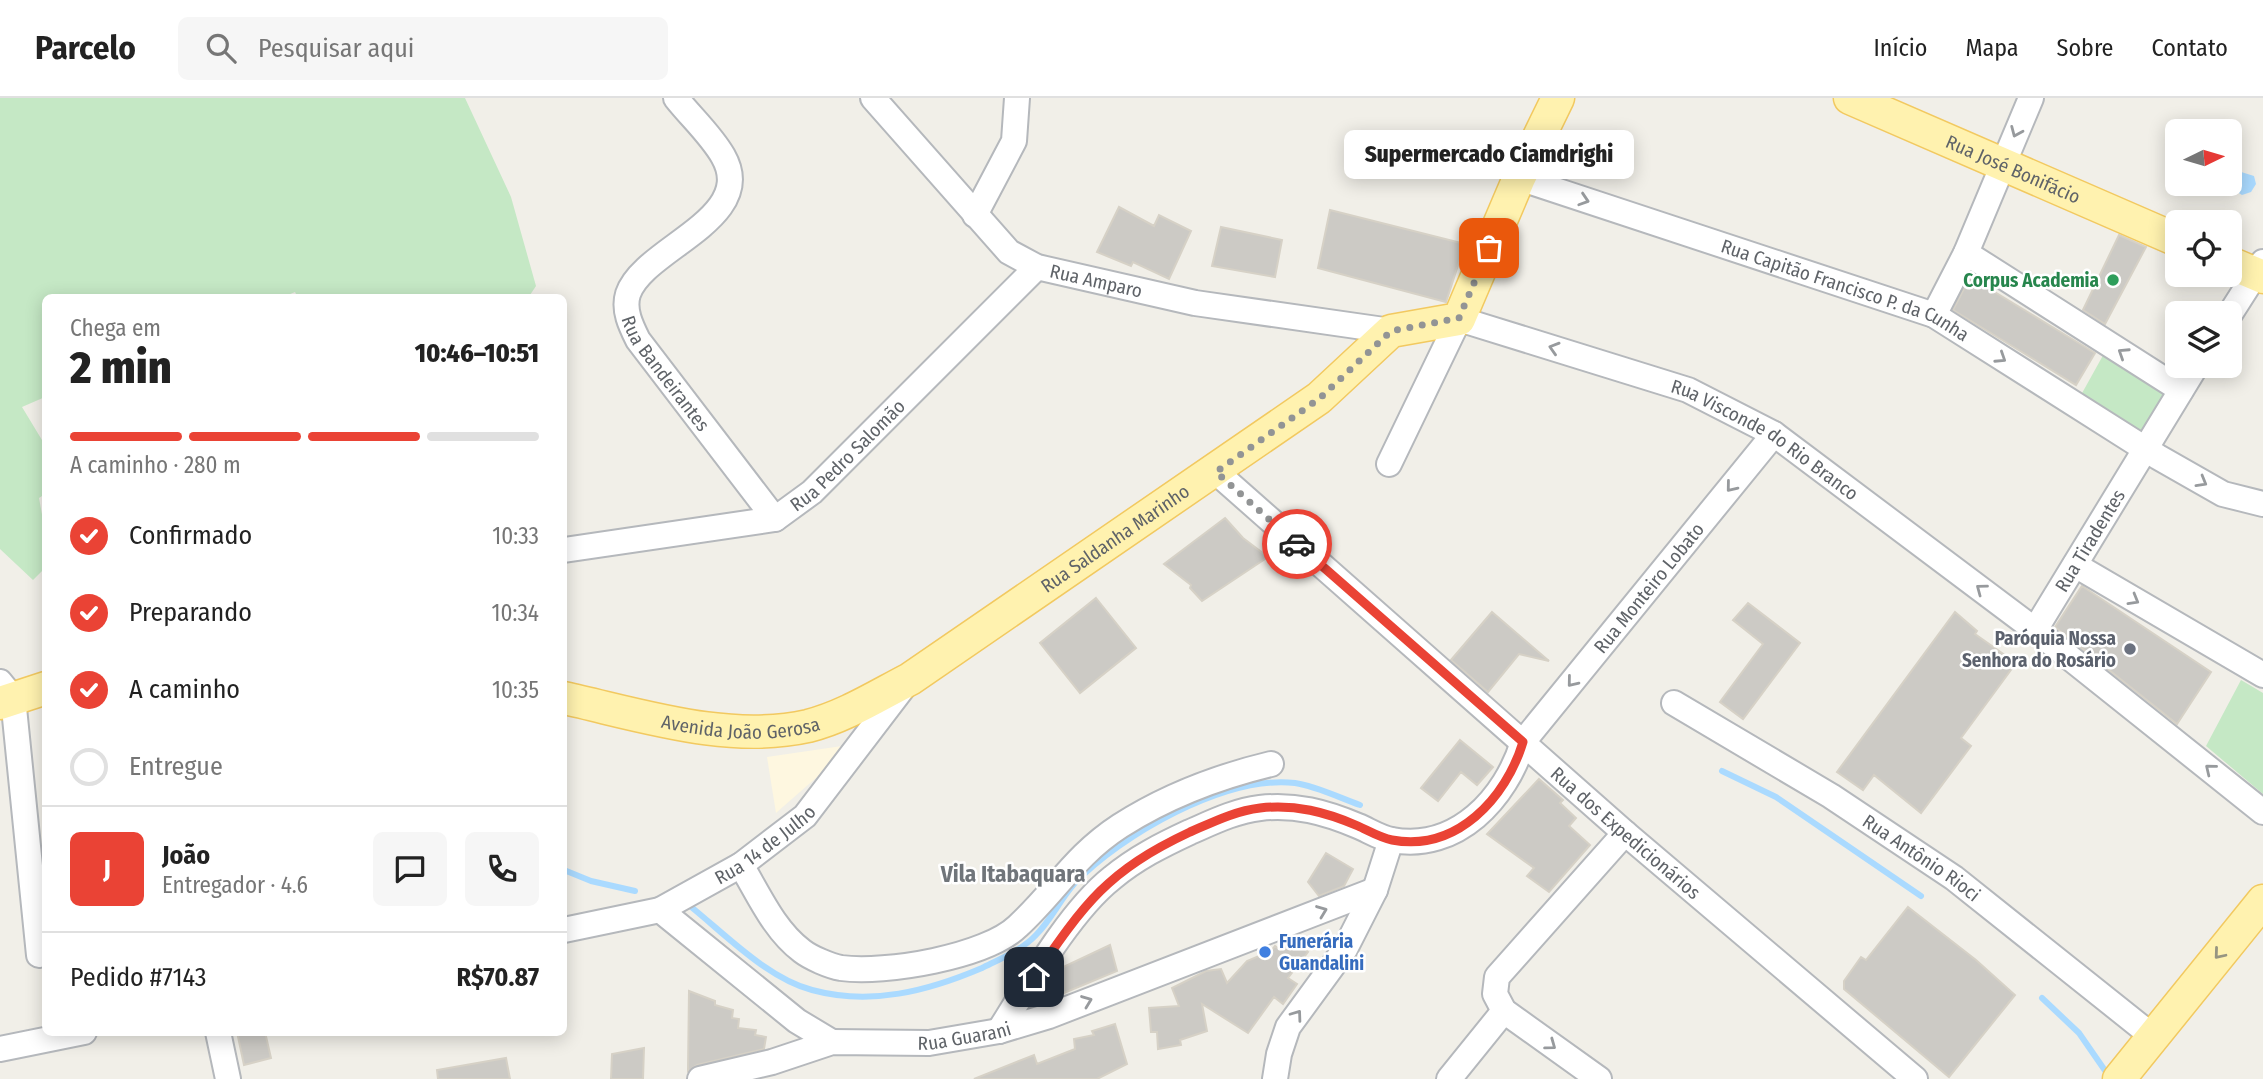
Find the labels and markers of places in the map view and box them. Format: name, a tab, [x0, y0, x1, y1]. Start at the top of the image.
callout: Supermercado Ciamdrighi	[1344, 129, 1634, 178]
pin	[1459, 218, 1519, 278]
place label: Corpus Academia	[1963, 269, 2099, 292]
marker: Corpus Academia	[2105, 272, 2121, 288]
place label: Paróquia Nossa Senhora do Rosário	[1962, 627, 2116, 672]
marker: Paróquia Nossa Senhora do Rosário	[2122, 641, 2138, 657]
place label: Funerária Guandalini	[1279, 930, 1364, 975]
marker: Funerária Guandalini	[1257, 944, 1273, 960]
pin	[1004, 947, 1064, 1007]

